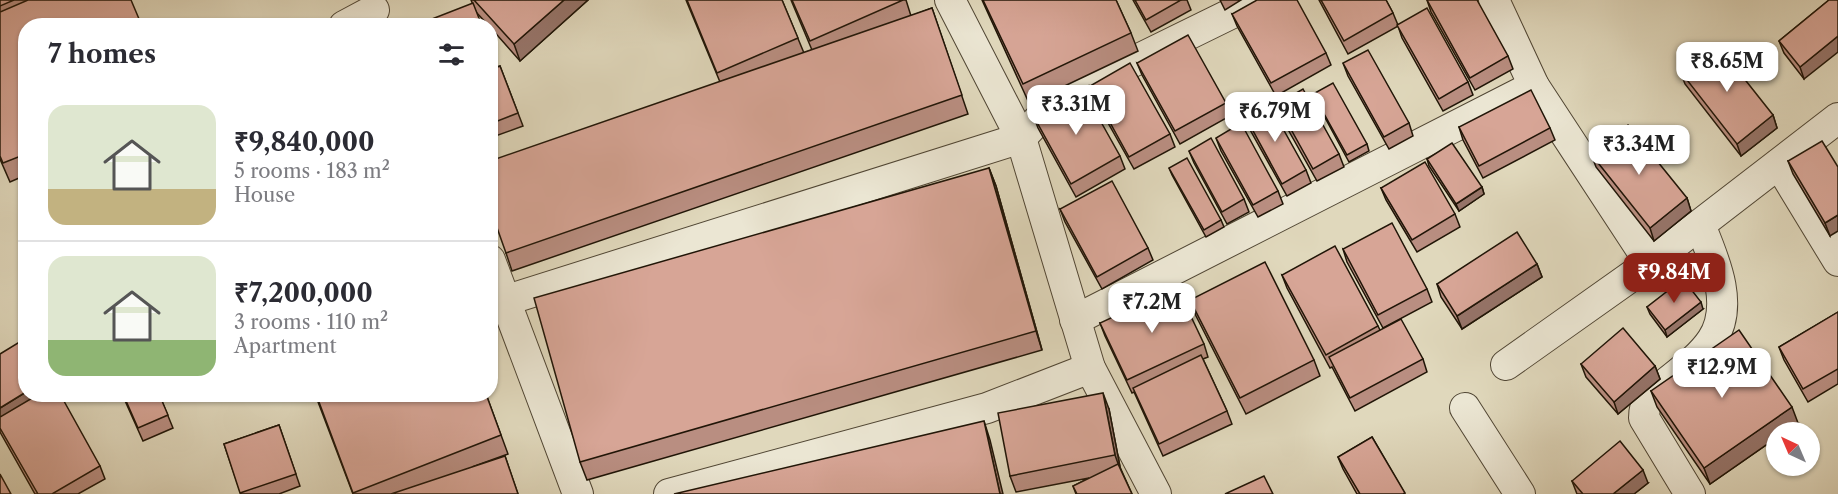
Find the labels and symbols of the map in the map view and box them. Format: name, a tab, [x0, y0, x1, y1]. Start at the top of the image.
pin: ₹8.65M	[1678, 42, 1776, 93]
pin: ₹3.31M	[1027, 85, 1125, 136]
pin: ₹6.79M	[1226, 92, 1324, 143]
pin: ₹3.34M	[1590, 125, 1688, 176]
pin: ₹9.84M	[1625, 253, 1723, 304]
pin: ₹7.2M	[1110, 283, 1194, 334]
pin: ₹12.9M	[1673, 348, 1771, 399]
north arrow	[1766, 422, 1820, 476]

